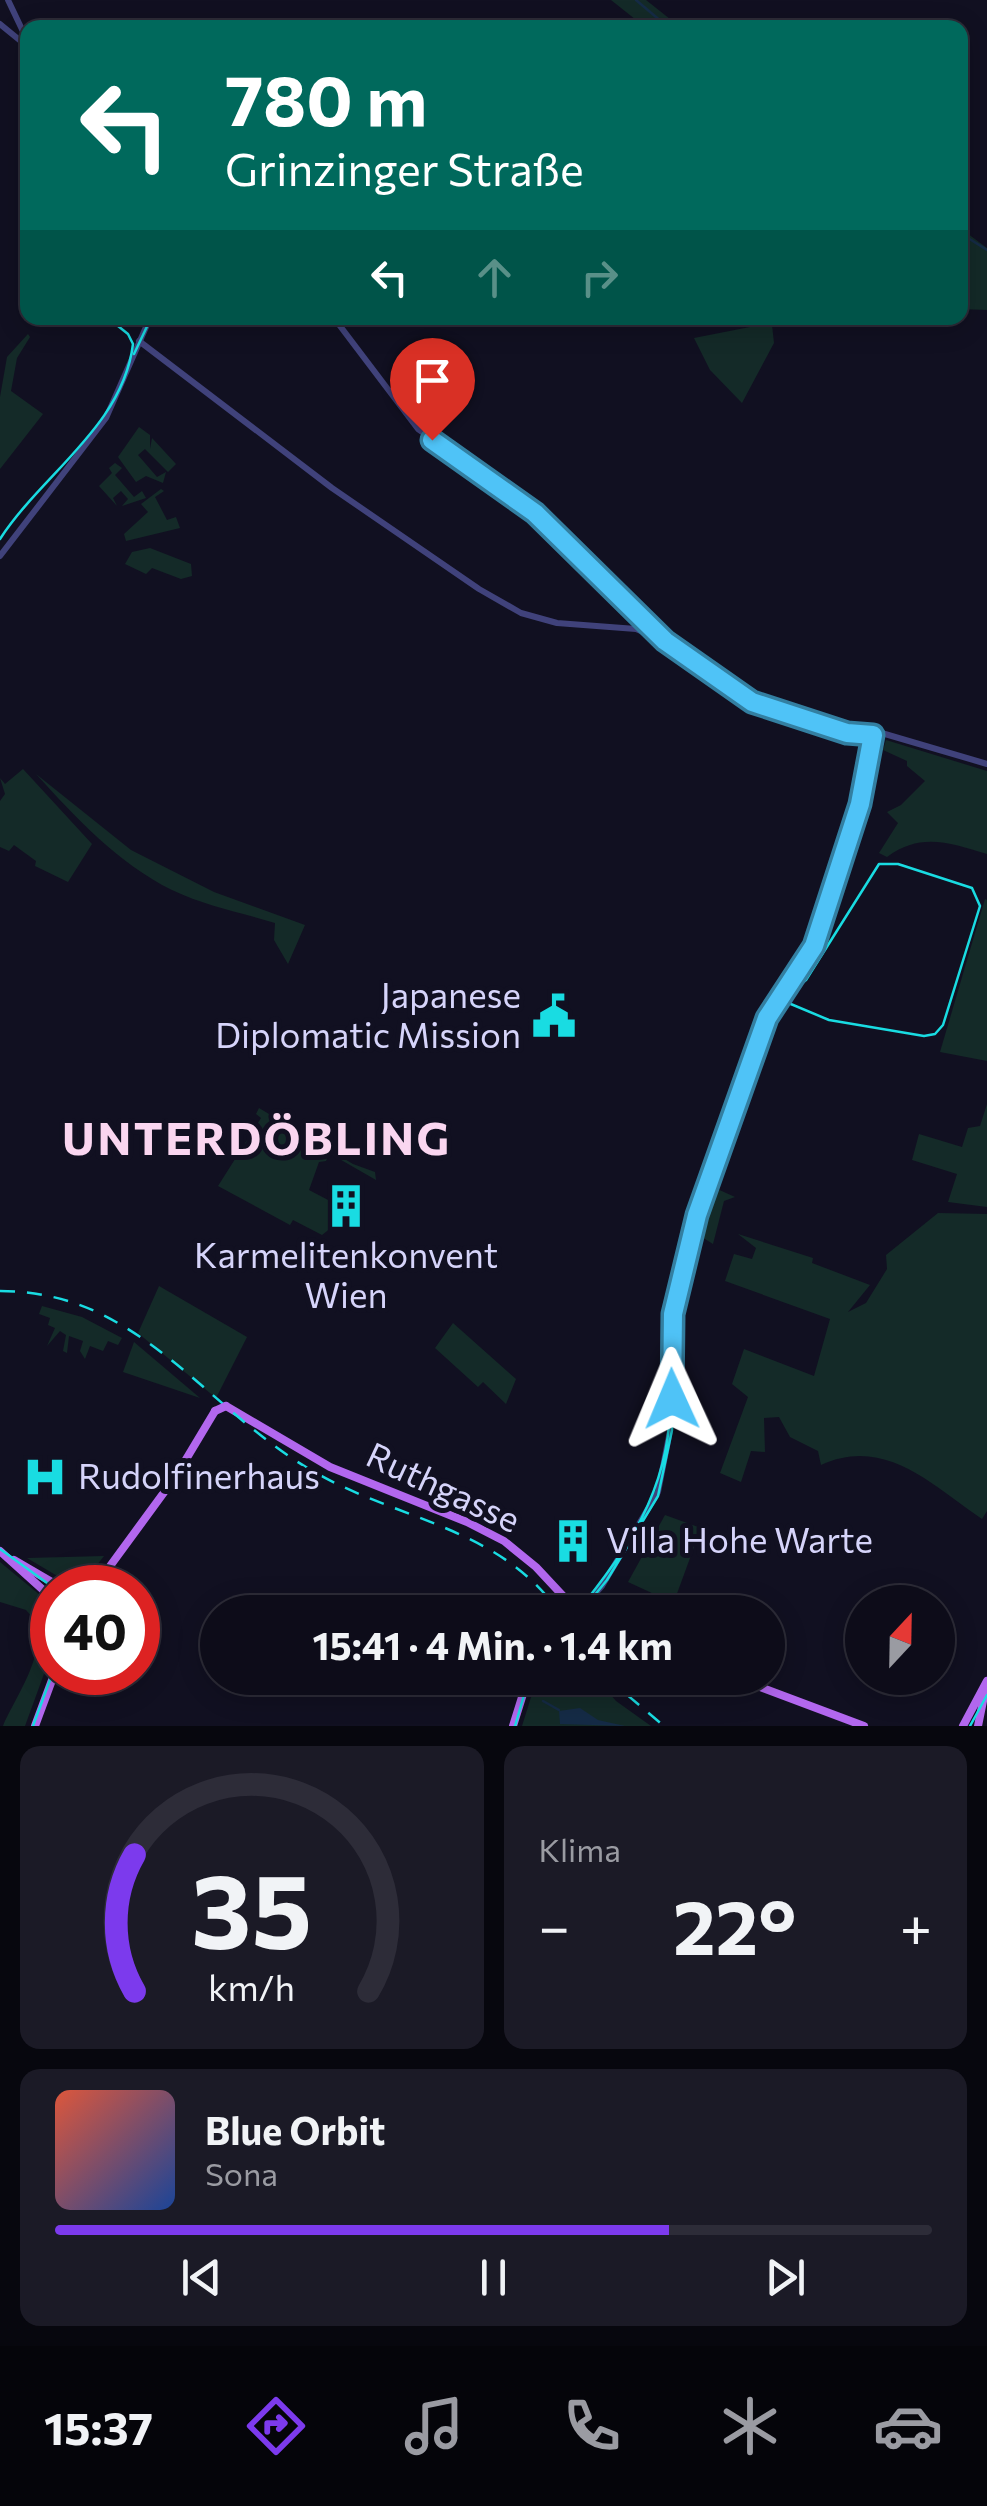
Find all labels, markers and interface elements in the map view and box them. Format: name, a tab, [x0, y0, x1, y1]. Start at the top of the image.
text: 780 m	[225, 55, 427, 140]
icon: left	[60, 60, 190, 190]
text: Grinzinger Straße	[225, 140, 584, 195]
icon: left	[362, 250, 417, 305]
icon: ahead	[467, 250, 522, 305]
icon: right	[572, 250, 627, 305]
pin	[390, 338, 475, 441]
icon: arrive	[405, 353, 460, 408]
place label: Japanese Diplomatic Mission	[215, 972, 521, 1055]
public building icon: Japanese Diplomatic Mission	[530, 992, 578, 1040]
district label: UNTERDÖBLING	[62, 1109, 452, 1164]
building icon: Karmelitenkonvent Wien	[322, 1182, 370, 1230]
place label: Karmelitenkonvent Wien	[194, 1232, 498, 1315]
position arrow	[620, 1347, 724, 1451]
street label: Ruthgasse	[360, 1431, 528, 1540]
hospital icon: Rudolfinerhaus	[21, 1453, 69, 1501]
place label: Rudolfinerhaus	[78, 1453, 320, 1496]
building icon: Villa Hohe Warte	[549, 1517, 597, 1565]
place label: Villa Hohe Warte	[606, 1517, 873, 1560]
speed limit sign: 40	[30, 1565, 160, 1695]
north arrow	[845, 1585, 955, 1695]
map controls	[845, 1585, 955, 1695]
text: 15:41 · 4 Min. · 1.4 km	[312, 1621, 673, 1668]
text: Klima	[539, 1829, 621, 1869]
text: 35	[191, 1843, 312, 1970]
text: 22°	[673, 1879, 796, 1970]
text: −	[539, 1891, 570, 1958]
text: +	[900, 1891, 932, 1958]
text: km/h	[208, 1965, 295, 2008]
text: Blue Orbit	[205, 2106, 385, 2153]
text: Sona	[205, 2153, 278, 2193]
icon: previous	[174, 2250, 229, 2305]
icon: pause	[466, 2250, 521, 2305]
icon: next	[758, 2250, 813, 2305]
icon: directions	[241, 2391, 311, 2461]
icon: music	[399, 2391, 469, 2461]
icon: phone	[557, 2391, 627, 2461]
icon: climate	[715, 2391, 785, 2461]
icon: car	[873, 2391, 943, 2461]
text: 15:37	[44, 2399, 153, 2454]

